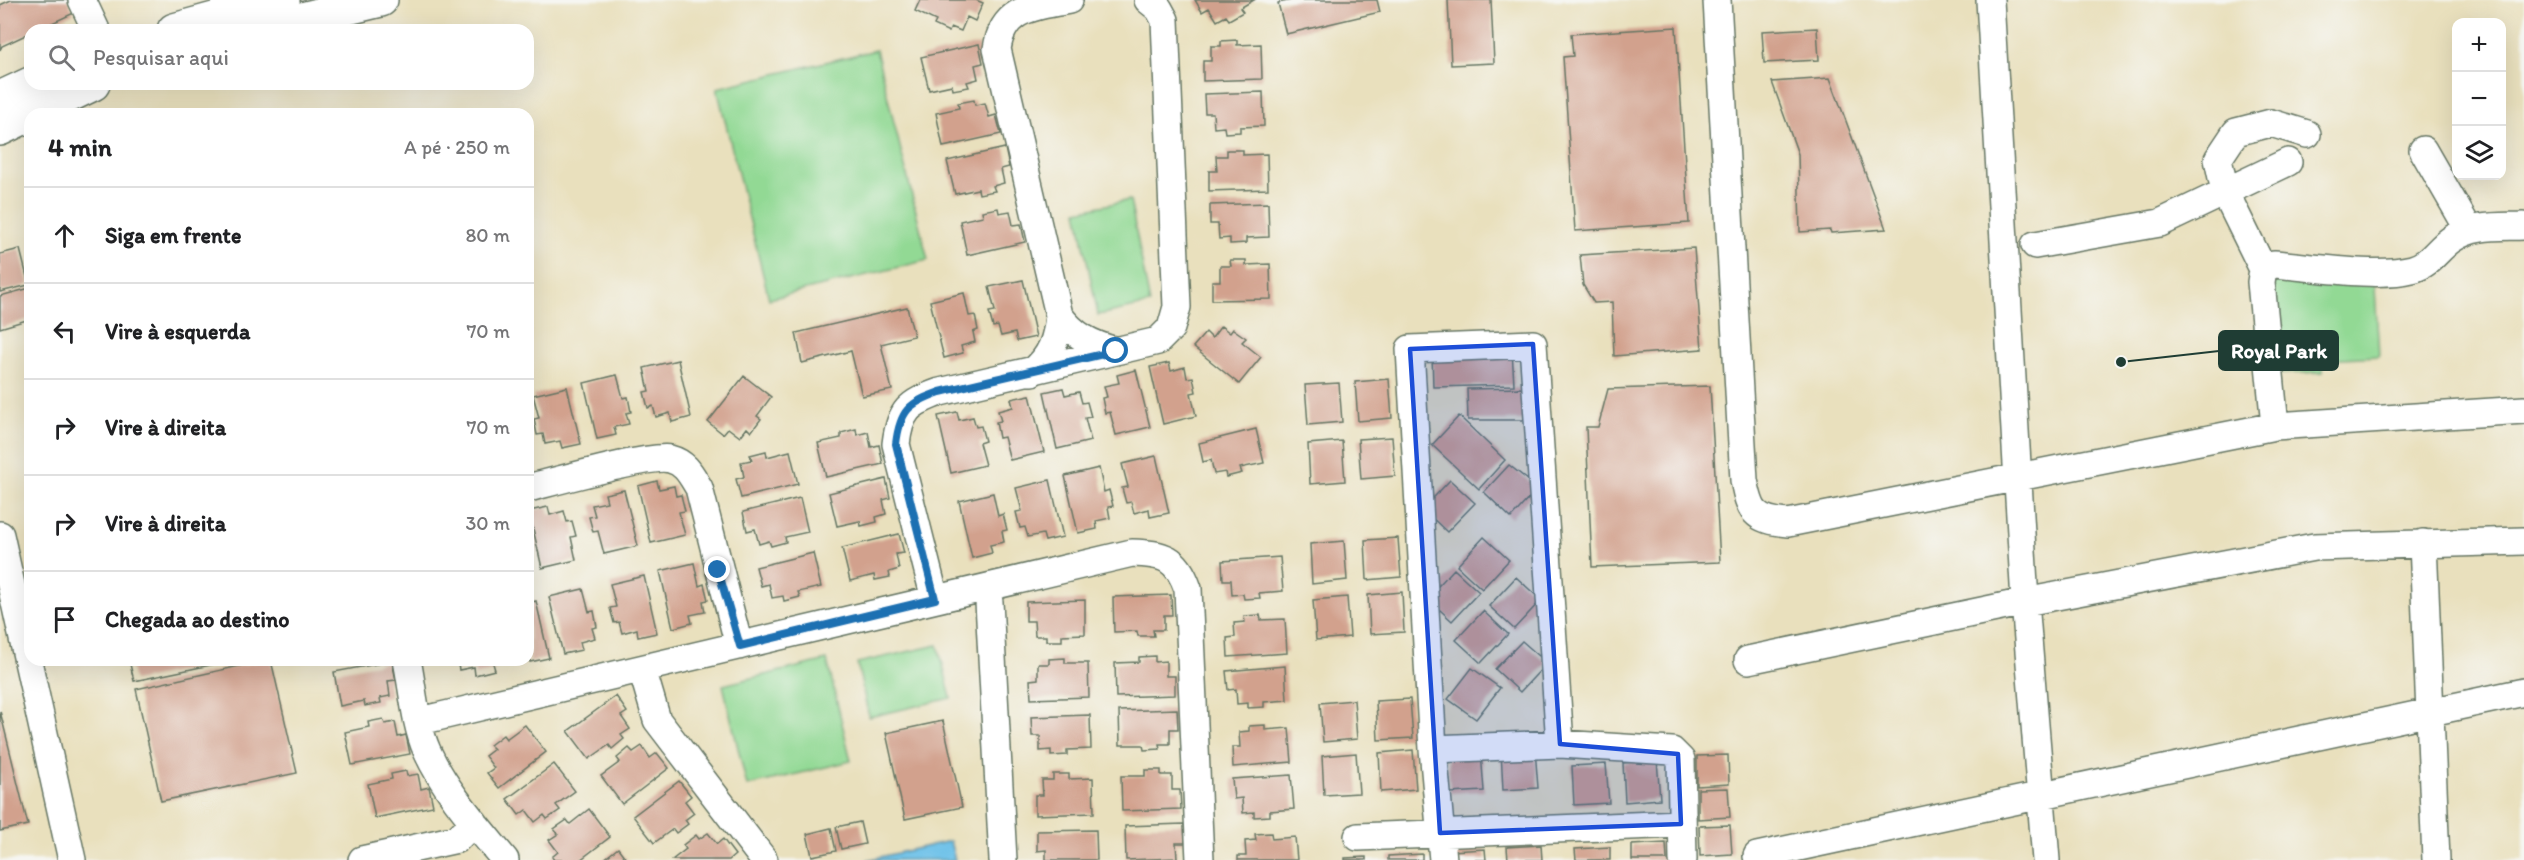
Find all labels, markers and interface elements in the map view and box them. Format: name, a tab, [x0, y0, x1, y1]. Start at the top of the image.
map controls	[2452, 18, 2506, 180]
button: +	[2452, 18, 2506, 72]
search box	[24, 24, 534, 90]
icon: search	[45, 41, 78, 74]
text: Pesquisar aqui	[93, 44, 229, 71]
button: −	[2452, 72, 2506, 126]
button: layers	[2452, 126, 2506, 180]
text: 4 min	[48, 131, 112, 163]
text: A pé · 250 m	[404, 135, 510, 159]
icon: ahead	[48, 219, 81, 252]
text: Siga em frente	[105, 222, 241, 249]
text: 80 m	[465, 223, 510, 247]
icon: left	[48, 315, 81, 348]
text: Vire à esquerda	[105, 318, 250, 345]
text: 70 m	[466, 319, 510, 343]
callout: Royal Park	[2219, 331, 2338, 370]
route start	[1102, 337, 1128, 363]
text: Royal Park	[2231, 338, 2328, 364]
icon: right	[48, 411, 81, 444]
text: Vire à direita	[105, 414, 226, 441]
text: 70 m	[466, 415, 510, 439]
icon: right	[48, 507, 81, 540]
text: Vire à direita	[105, 510, 226, 537]
text: 30 m	[465, 511, 510, 535]
route end	[704, 556, 730, 582]
icon: arrive	[48, 603, 81, 636]
text: Chegada ao destino	[105, 606, 289, 633]

